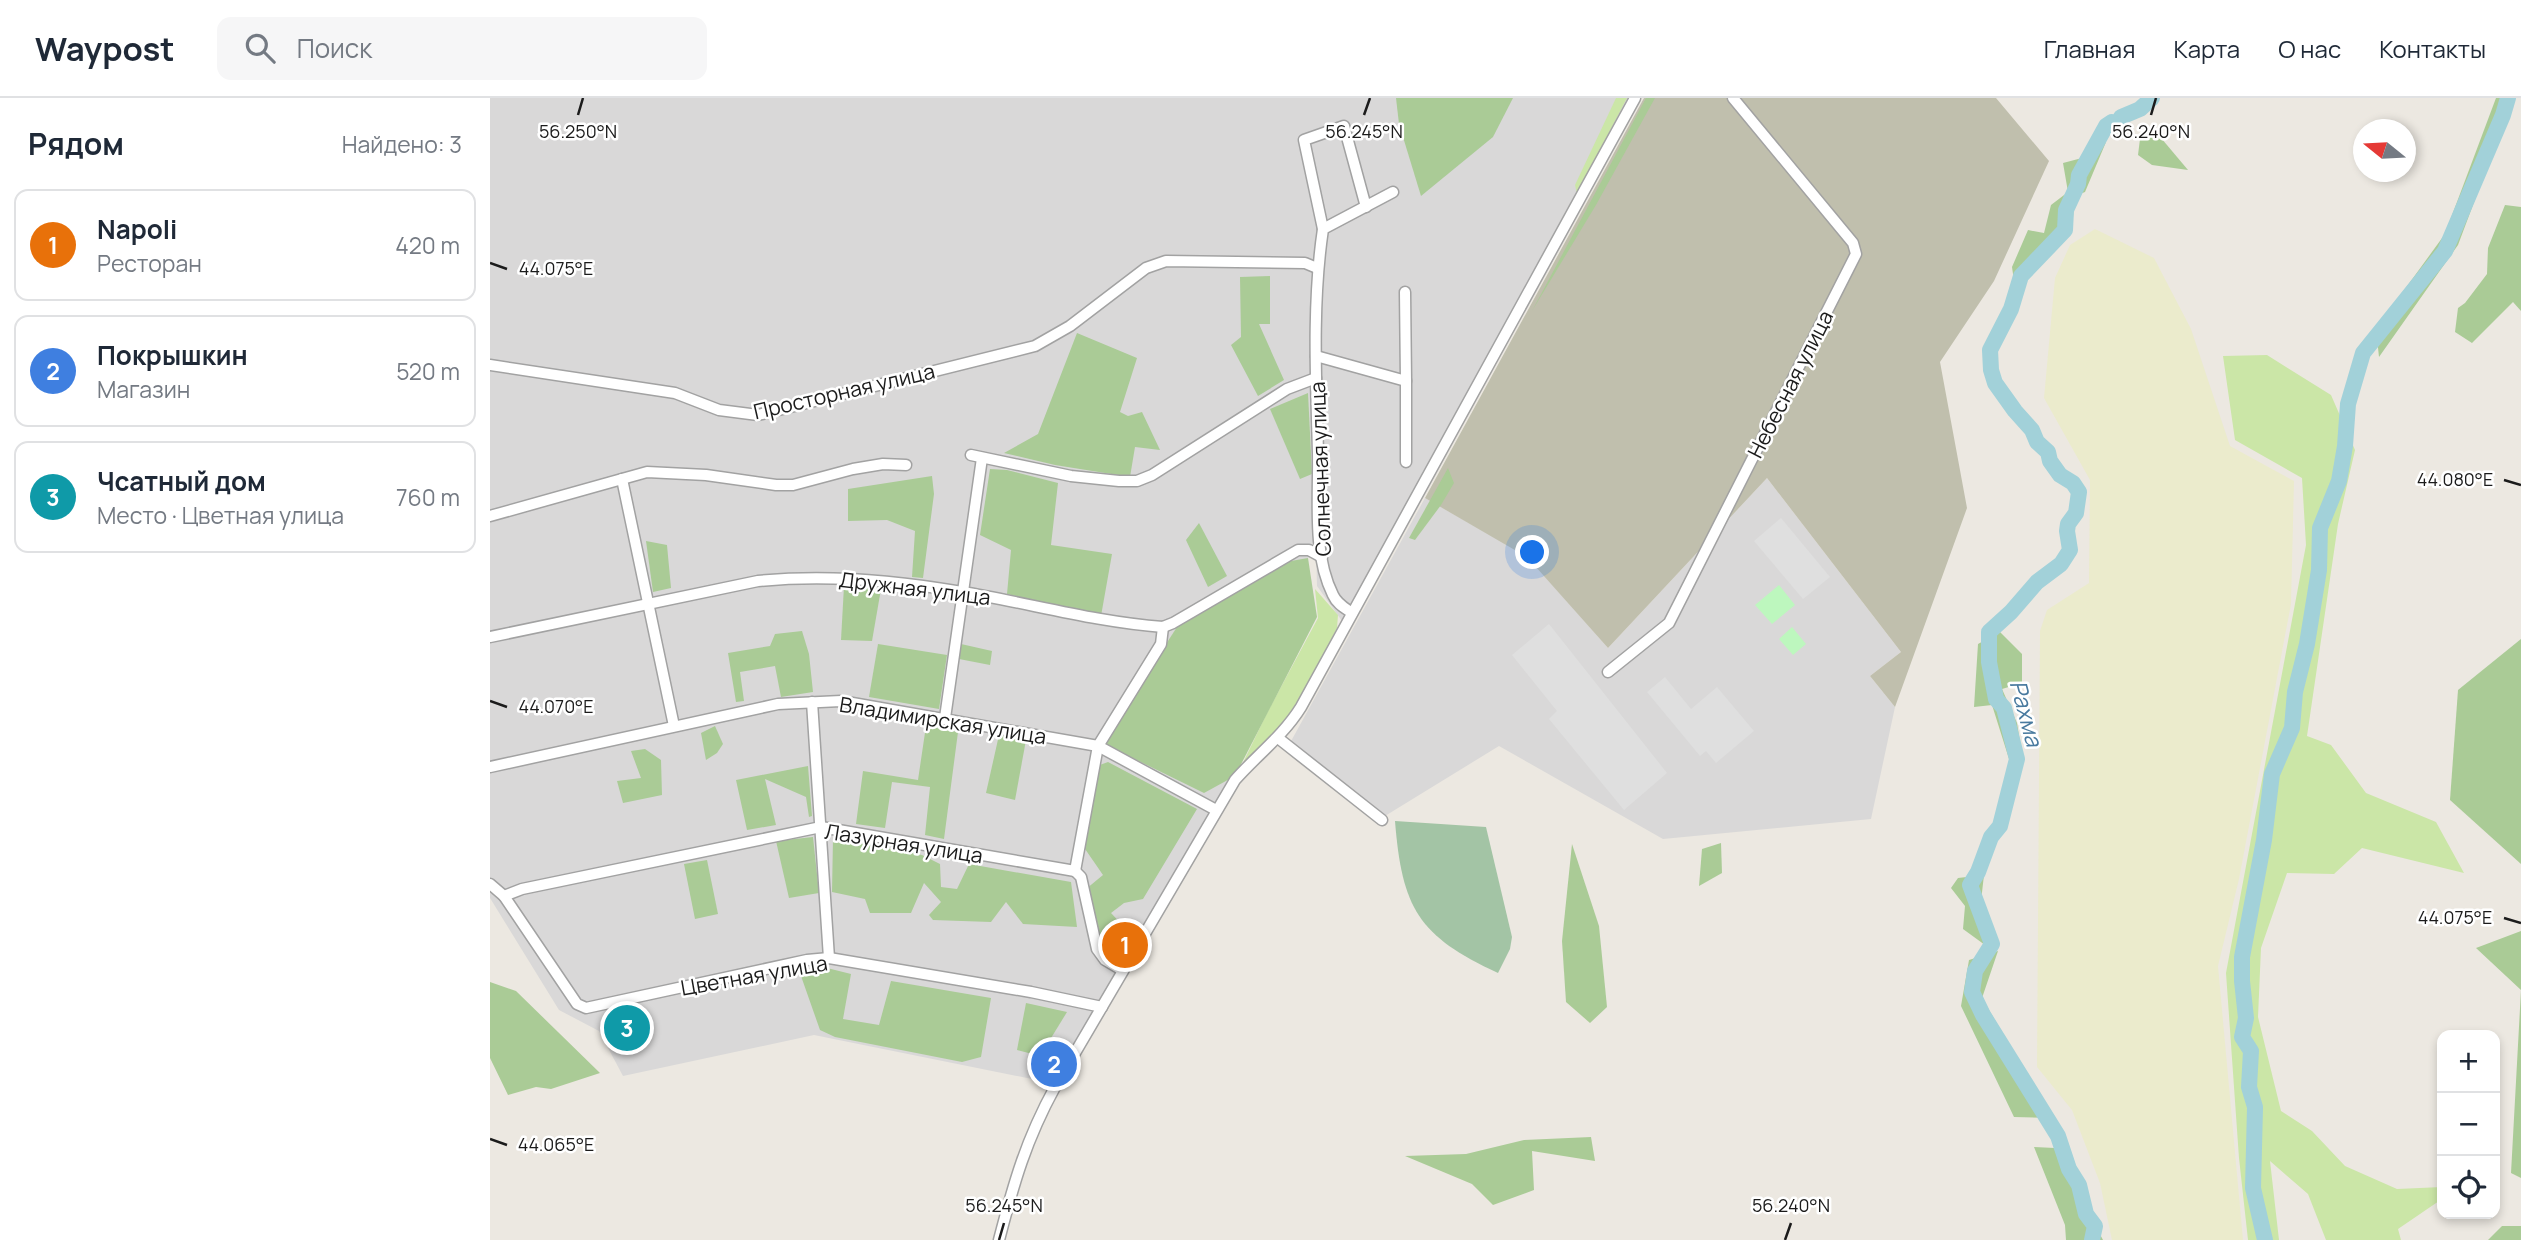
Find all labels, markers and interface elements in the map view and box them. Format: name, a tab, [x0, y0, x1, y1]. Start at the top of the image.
search box	[217, 17, 707, 80]
text: Waypost	[35, 26, 175, 71]
icon: search	[241, 29, 279, 67]
text: Поиск	[297, 30, 372, 66]
text: Главная	[2044, 32, 2135, 65]
text: Карта	[2173, 32, 2240, 65]
text: О нас	[2278, 32, 2341, 65]
text: Контакты	[2379, 32, 2486, 65]
text: 56.250°N	[539, 119, 617, 143]
text: 56.245°N	[1325, 119, 1403, 143]
text: 56.240°N	[2112, 119, 2190, 143]
north arrow	[2353, 119, 2416, 182]
text: Рядом	[28, 123, 124, 164]
text: Найдено: 3	[342, 128, 462, 160]
text: Napoli	[97, 211, 177, 247]
text: 1	[48, 229, 58, 261]
text: 420 m	[395, 229, 460, 261]
text: Ресторан	[97, 247, 202, 279]
text: 44.075°E	[519, 256, 593, 280]
street label: Небесная улица	[1741, 305, 1839, 463]
text: Покрышкин	[97, 337, 248, 373]
text: 2	[46, 355, 60, 387]
text: 520 m	[396, 355, 460, 387]
street label: Просторная улица	[751, 357, 937, 425]
text: Магазин	[97, 373, 190, 405]
street label: Солнечная улица	[1303, 381, 1337, 557]
text: Чсатный дом	[97, 463, 266, 499]
text: 44.080°E	[2417, 467, 2493, 491]
text: 3	[46, 481, 60, 513]
text: 760 m	[396, 481, 460, 513]
text: Место · Цветная улица	[97, 499, 344, 531]
your location	[1515, 535, 1549, 569]
street label: Дружная улица	[838, 565, 992, 611]
water label: Рахма	[2003, 676, 2052, 751]
street label: Владимирская улица	[838, 690, 1048, 750]
text: 44.070°E	[519, 694, 593, 718]
street label: Лазурная улица	[823, 817, 985, 869]
text: 44.075°E	[2418, 905, 2492, 929]
pin: 1	[1102, 919, 1148, 971]
street label: Цветная улица	[679, 948, 829, 1002]
pin: 3	[604, 1002, 650, 1054]
map controls	[2437, 1030, 2500, 1219]
button: +	[2437, 1030, 2500, 1093]
pin: 2	[1031, 1038, 1077, 1090]
button: −	[2437, 1093, 2500, 1156]
text: 44.065°E	[518, 1132, 594, 1156]
button: locate	[2437, 1156, 2500, 1219]
text: 56.245°N	[965, 1193, 1043, 1217]
text: 56.240°N	[1752, 1193, 1830, 1217]

